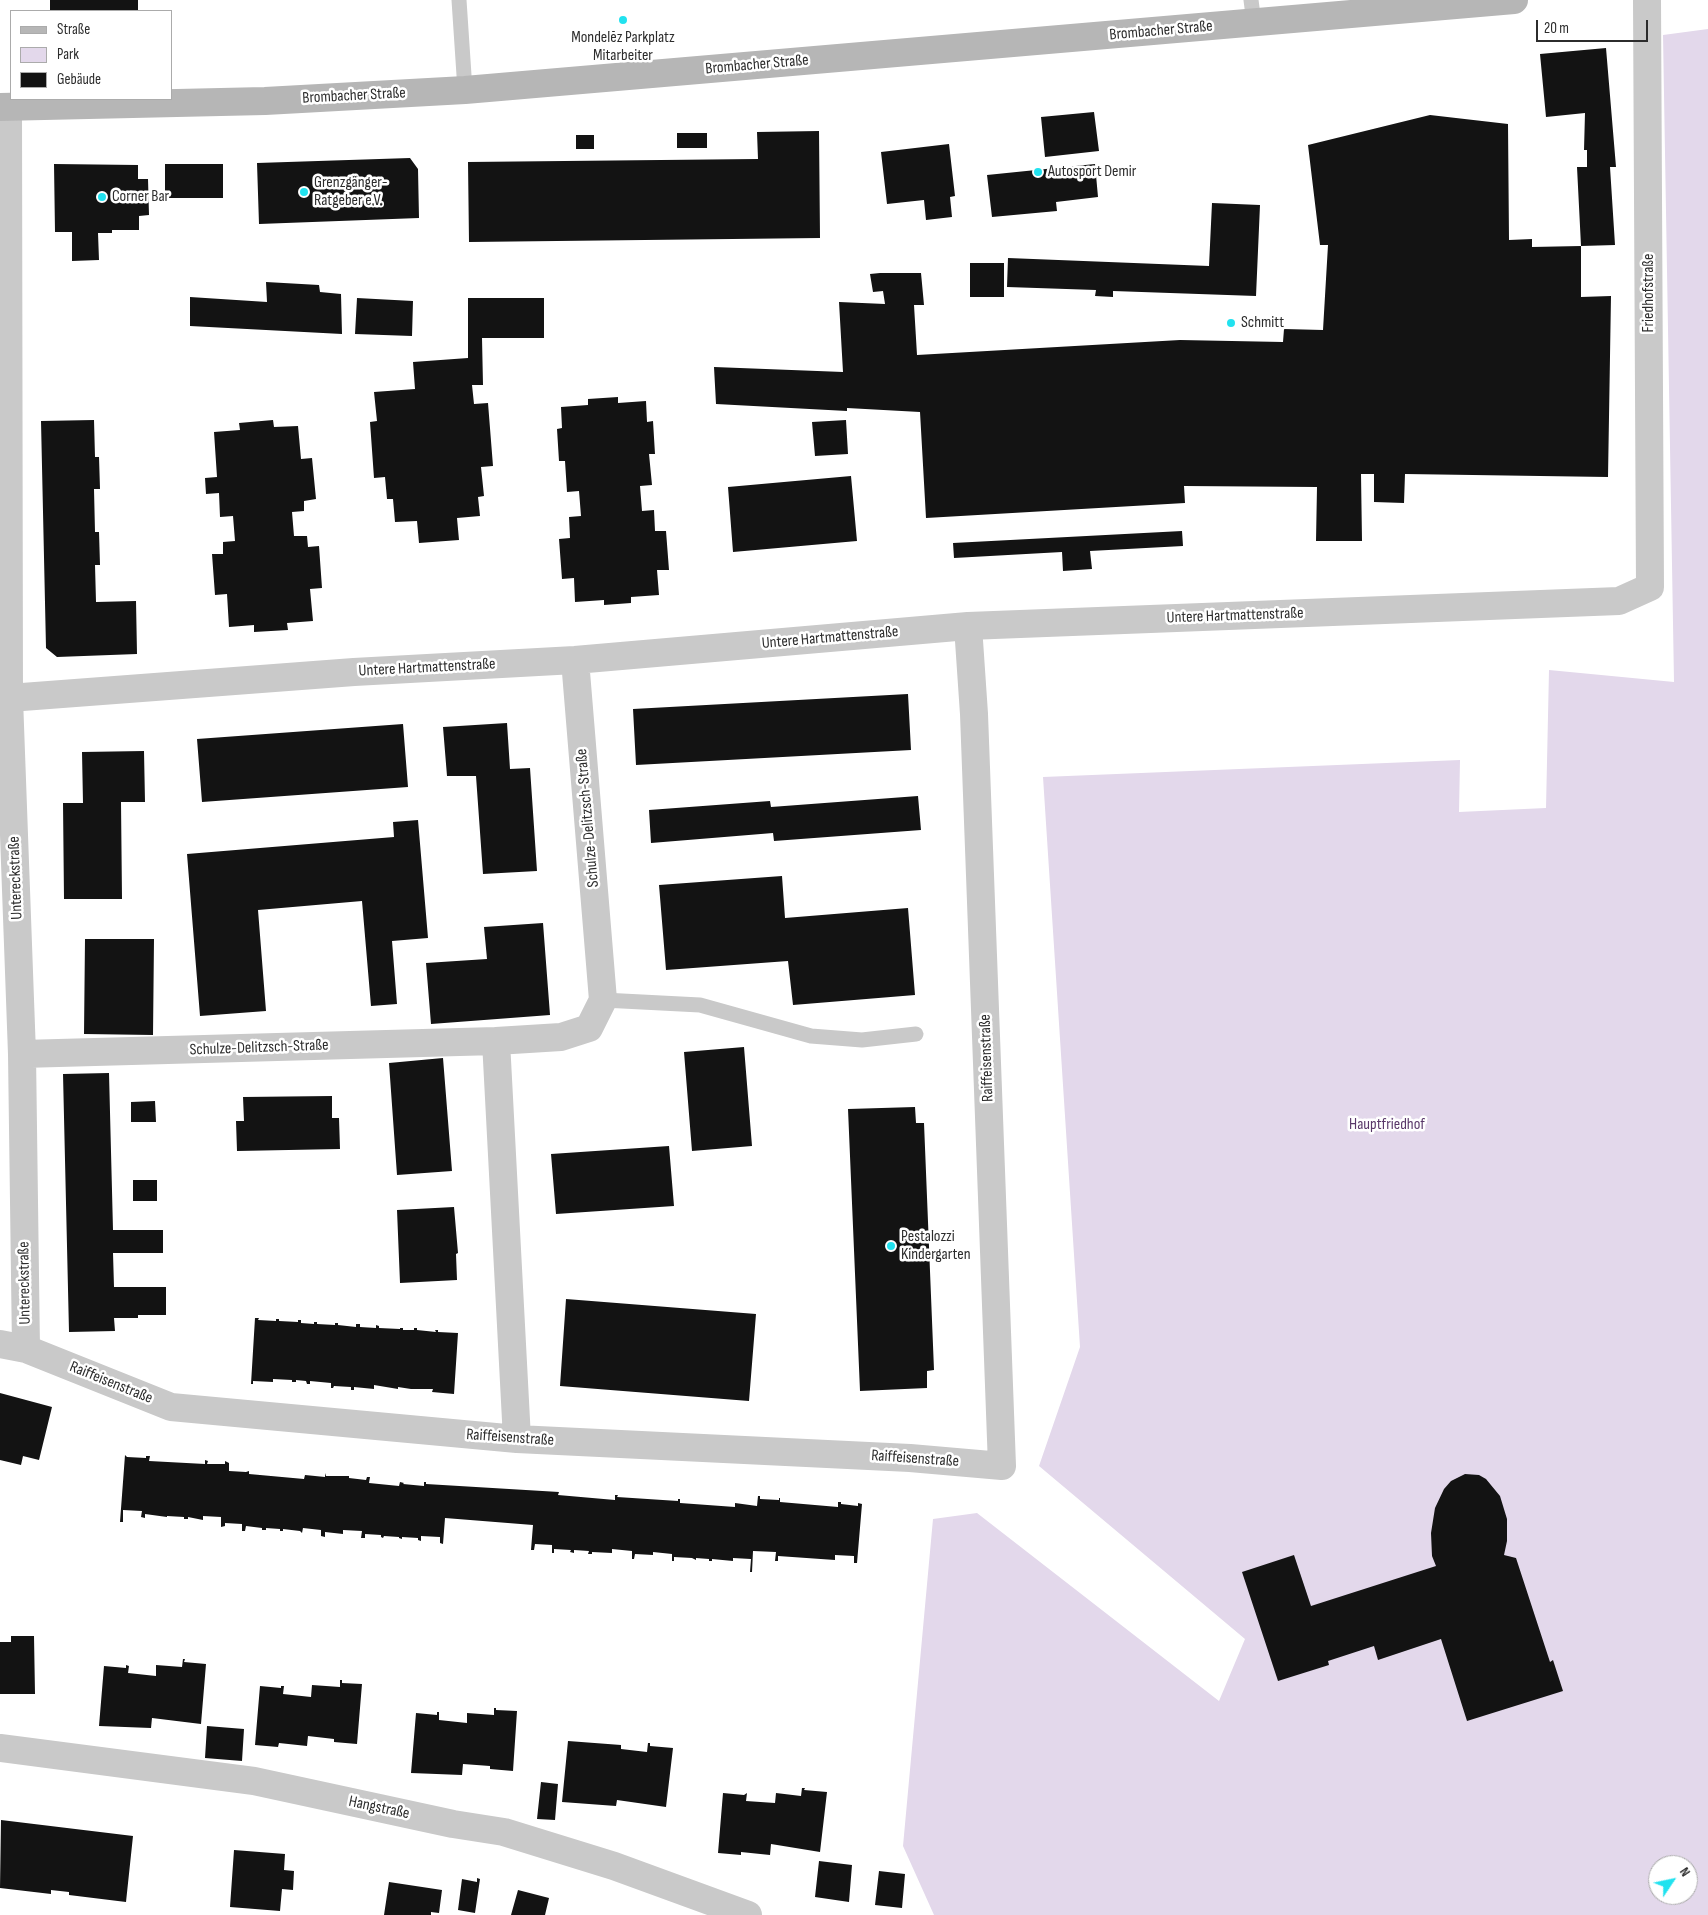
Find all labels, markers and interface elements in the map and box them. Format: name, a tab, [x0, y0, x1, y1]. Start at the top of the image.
legend	[10, 10, 172, 100]
scale bar	[1538, 10, 1650, 42]
marker: Mondelēz Parkplatz Mitarbeiter	[617, 14, 629, 26]
street label: Brombacher Straße	[1109, 17, 1213, 45]
text: 20 m	[1544, 19, 1569, 38]
text: Straße	[57, 20, 90, 39]
place label: Mondelēz Parkplatz Mitarbeiter	[571, 28, 675, 66]
text: Park	[57, 45, 79, 64]
street label: Brombacher Straße	[705, 51, 809, 79]
text: Gebäude	[57, 70, 101, 89]
street label: Brombacher Straße	[302, 84, 406, 108]
place label: Autosport Demir	[1048, 162, 1136, 182]
marker: Autosport Demir	[1032, 166, 1044, 178]
place label: Grenzgänger- Ratgeber e.V.	[314, 173, 388, 211]
marker: Grenzgänger- Ratgeber e.V.	[298, 186, 310, 198]
place label: Corner Bar	[112, 187, 169, 207]
marker: Corner Bar	[96, 191, 108, 203]
street label: Friedhofstraße	[1639, 253, 1659, 333]
place label: Schmitt	[1241, 313, 1284, 333]
marker: Schmitt	[1225, 317, 1237, 329]
street label: Untere Hartmattenstraße	[1166, 604, 1304, 628]
street label: Untere Hartmattenstraße	[761, 622, 899, 654]
street label: Untere Hartmattenstraße	[358, 655, 496, 681]
street label: Schulze-Delitzsch-Straße	[572, 748, 604, 888]
street label: Untereckstraße	[5, 836, 27, 920]
street label: Raiffeisenstraße	[976, 1014, 998, 1102]
street label: Schulze-Delitzsch-Straße	[189, 1036, 329, 1060]
park label: Hauptfriedhof	[1349, 1115, 1425, 1135]
place label: Pestalozzi Kindergarten	[901, 1227, 971, 1265]
marker: Pestalozzi Kindergarten	[885, 1240, 897, 1252]
street label: Untereckstraße	[15, 1241, 35, 1325]
street label: Raiffeisenstraße	[67, 1358, 155, 1408]
street label: Raiffeisenstraße	[466, 1425, 554, 1451]
street label: Raiffeisenstraße	[871, 1446, 959, 1472]
street label: Hangstraße	[347, 1792, 411, 1824]
north arrow	[1648, 1855, 1698, 1905]
text: N	[1676, 1864, 1694, 1880]

